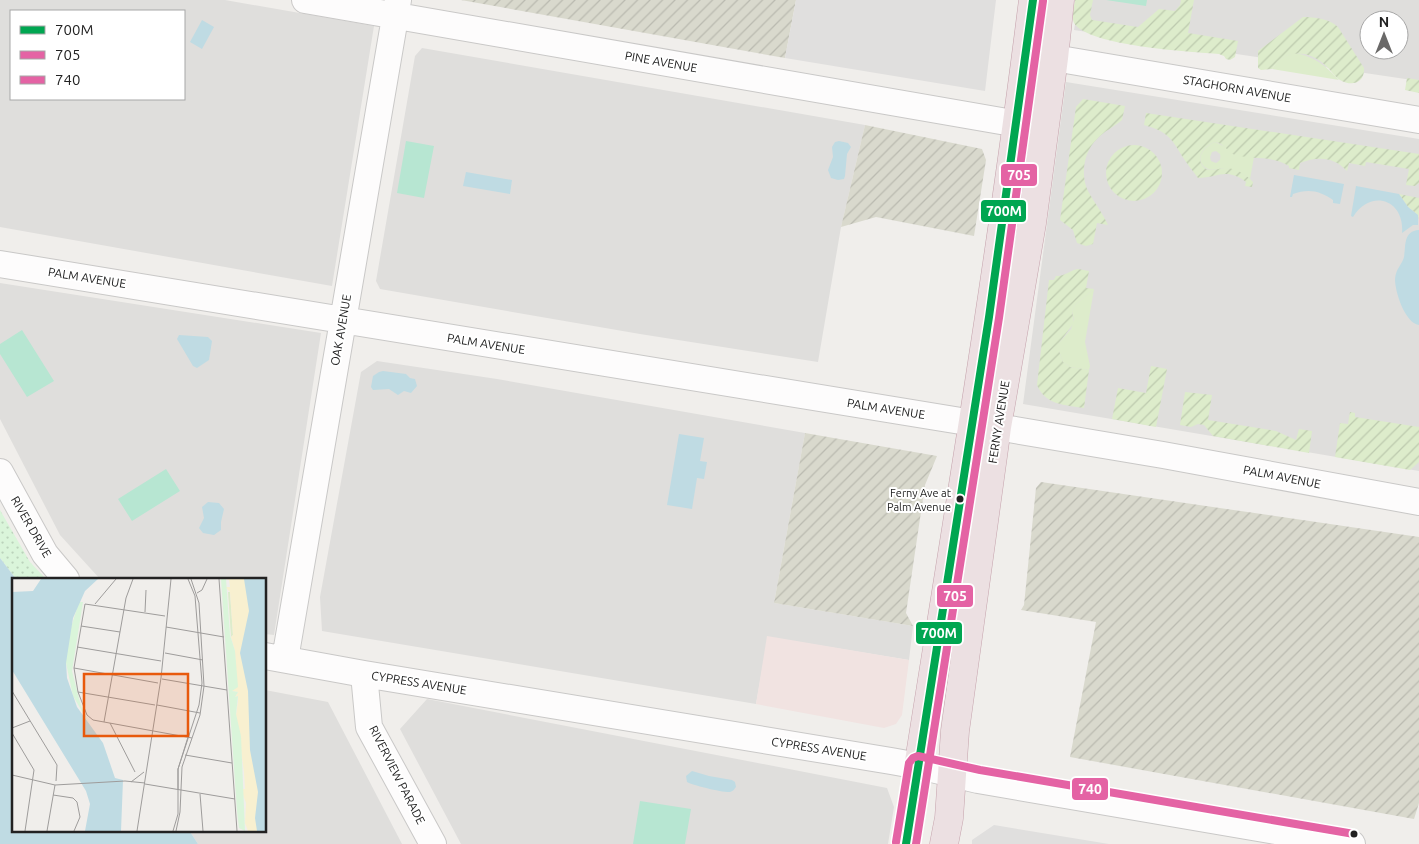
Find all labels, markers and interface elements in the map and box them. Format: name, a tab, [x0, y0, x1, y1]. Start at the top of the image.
legend	[10, 10, 185, 100]
north arrow	[1359, 10, 1409, 60]
text: N	[1379, 14, 1389, 30]
text: 700M	[55, 21, 93, 38]
text: 705	[55, 46, 80, 63]
street label: PINE AVENUE	[624, 49, 699, 74]
text: 740	[55, 71, 80, 88]
street label: STAGHORN AVENUE	[1182, 73, 1292, 104]
line badge: 705	[1000, 163, 1038, 187]
text: 705	[1007, 167, 1031, 183]
line badge: 700M	[980, 199, 1027, 223]
text: 700M	[986, 203, 1022, 219]
street label: PALM AVENUE	[47, 265, 127, 290]
street label: OAK AVENUE	[328, 293, 353, 367]
street label: PALM AVENUE	[446, 331, 526, 356]
street label: FERNY AVENUE	[986, 379, 1012, 464]
street label: PALM AVENUE	[846, 396, 926, 421]
street label: PALM AVENUE	[1242, 463, 1322, 490]
place label: Ferny Ave at Palm Avenue	[887, 487, 952, 513]
street label: RIVER DRIVE	[9, 494, 54, 560]
marker: Ferny Ave at Palm Avenue	[955, 494, 965, 504]
inset map	[12, 578, 266, 832]
line badge: 705	[936, 584, 974, 608]
text: 705	[943, 588, 967, 604]
line badge: 700M	[915, 621, 963, 645]
text: 700M	[921, 625, 957, 641]
street label: CYPRESS AVENUE	[371, 669, 468, 696]
street label: RIVERVIEW PARADE	[367, 723, 428, 826]
street label: CYPRESS AVENUE	[771, 735, 868, 762]
line badge: 740	[1071, 777, 1109, 801]
text: 740	[1078, 781, 1102, 797]
unlabelled marker	[1349, 829, 1359, 839]

